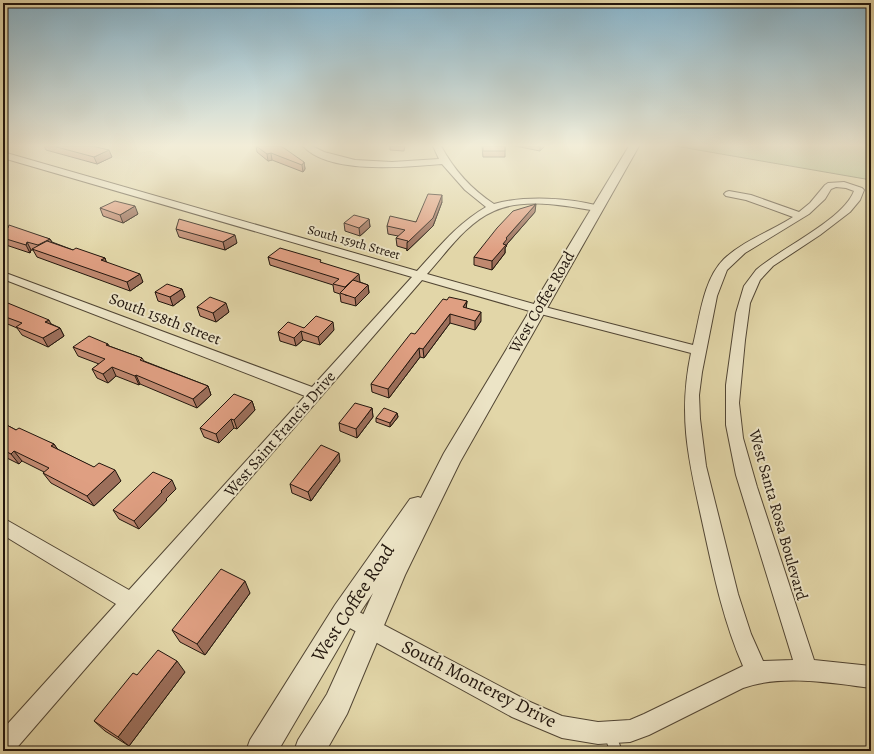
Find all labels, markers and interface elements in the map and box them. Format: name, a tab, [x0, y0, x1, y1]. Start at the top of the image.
street label: South 159th Street	[306, 221, 403, 264]
street label: West Coffee Road	[503, 247, 580, 358]
street label: South 158th Street	[106, 288, 224, 350]
street label: West Saint Francis Drive	[219, 366, 341, 502]
street label: West Santa Rosa Boulevard	[743, 426, 813, 603]
street label: West Coffee Road	[305, 538, 401, 668]
street label: South Monterey Drive	[397, 634, 561, 734]

